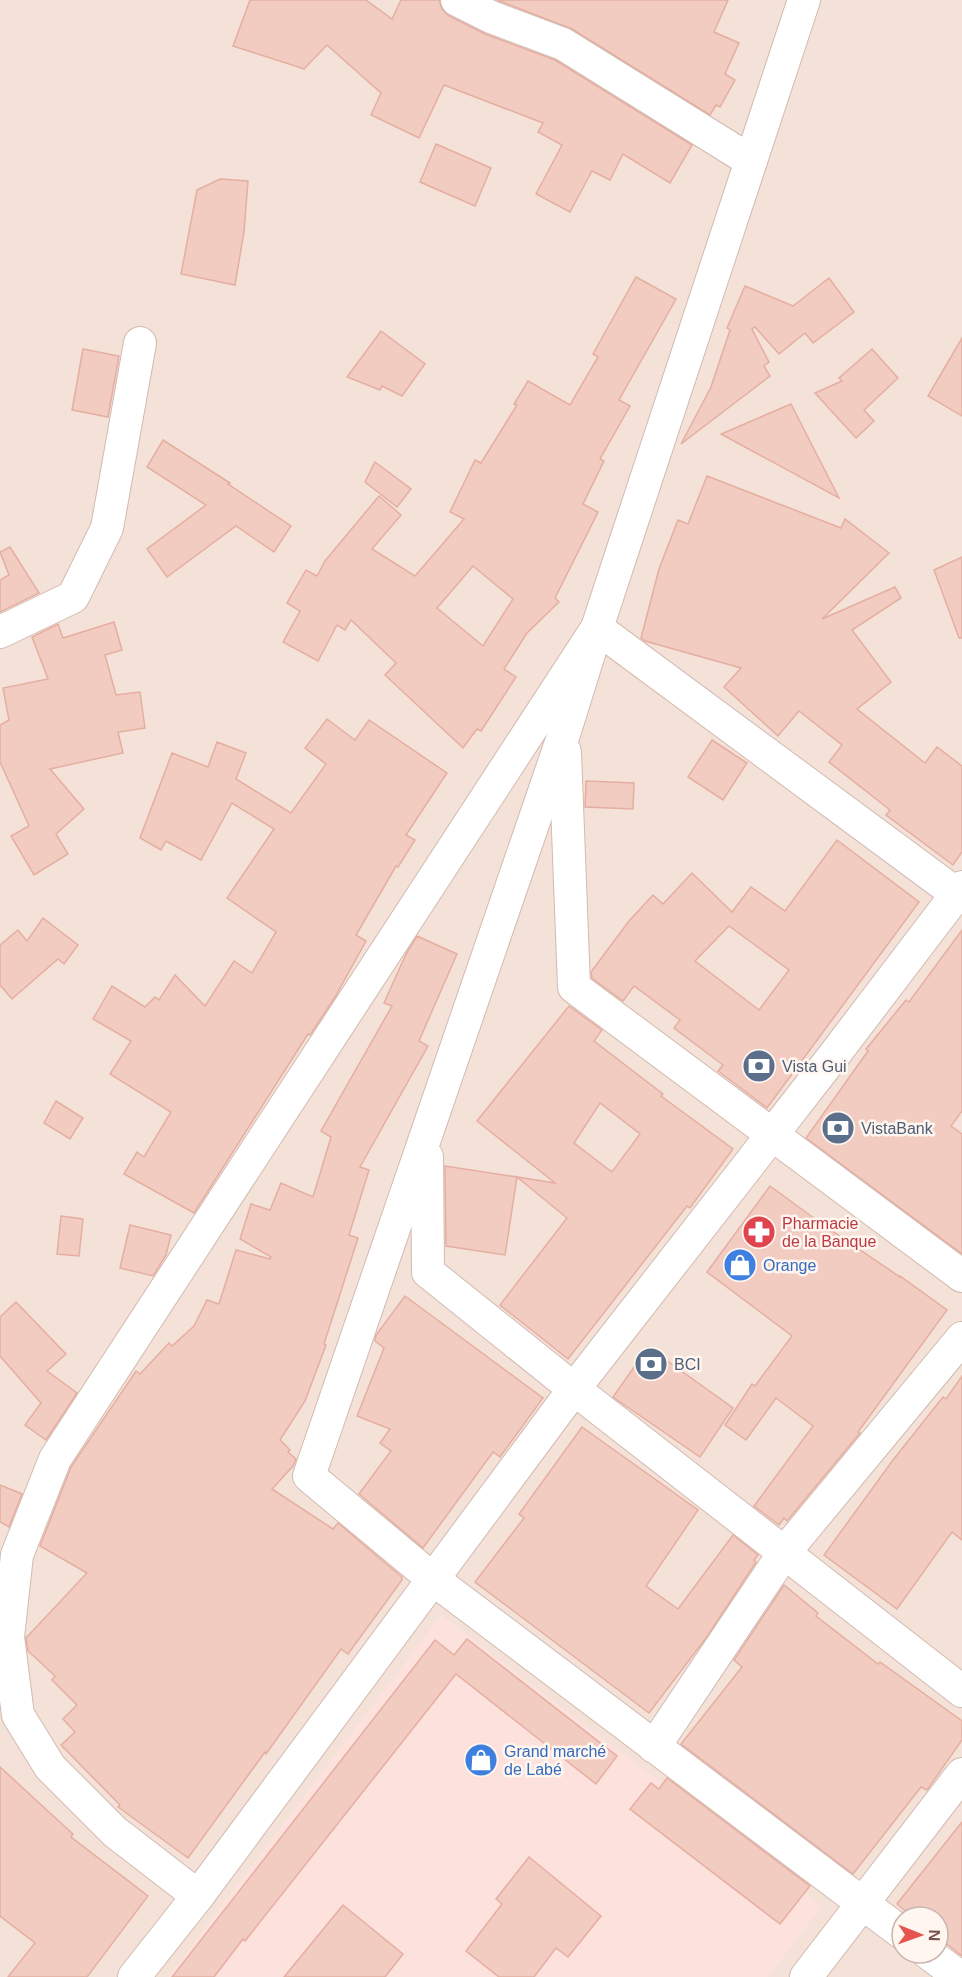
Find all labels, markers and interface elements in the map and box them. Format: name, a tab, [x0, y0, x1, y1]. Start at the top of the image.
bank icon: Vista Gui	[741, 1048, 777, 1084]
place label: Vista Gui	[782, 1058, 847, 1075]
bank icon: VistaBank	[820, 1110, 856, 1146]
place label: VistaBank	[861, 1120, 934, 1137]
pharmacy icon: Pharmacie de la Banque	[741, 1214, 777, 1250]
place label: Pharmacie de la Banque	[782, 1215, 876, 1250]
shop icon: Orange	[722, 1247, 758, 1283]
place label: Orange	[763, 1257, 816, 1274]
bank icon: BCI	[633, 1346, 669, 1382]
place label: BCI	[674, 1356, 701, 1373]
shop icon: Grand marché de Labé	[463, 1742, 499, 1778]
place label: Grand marché de Labé	[504, 1743, 606, 1778]
north arrow	[890, 1905, 950, 1965]
text: N	[926, 1929, 943, 1941]

